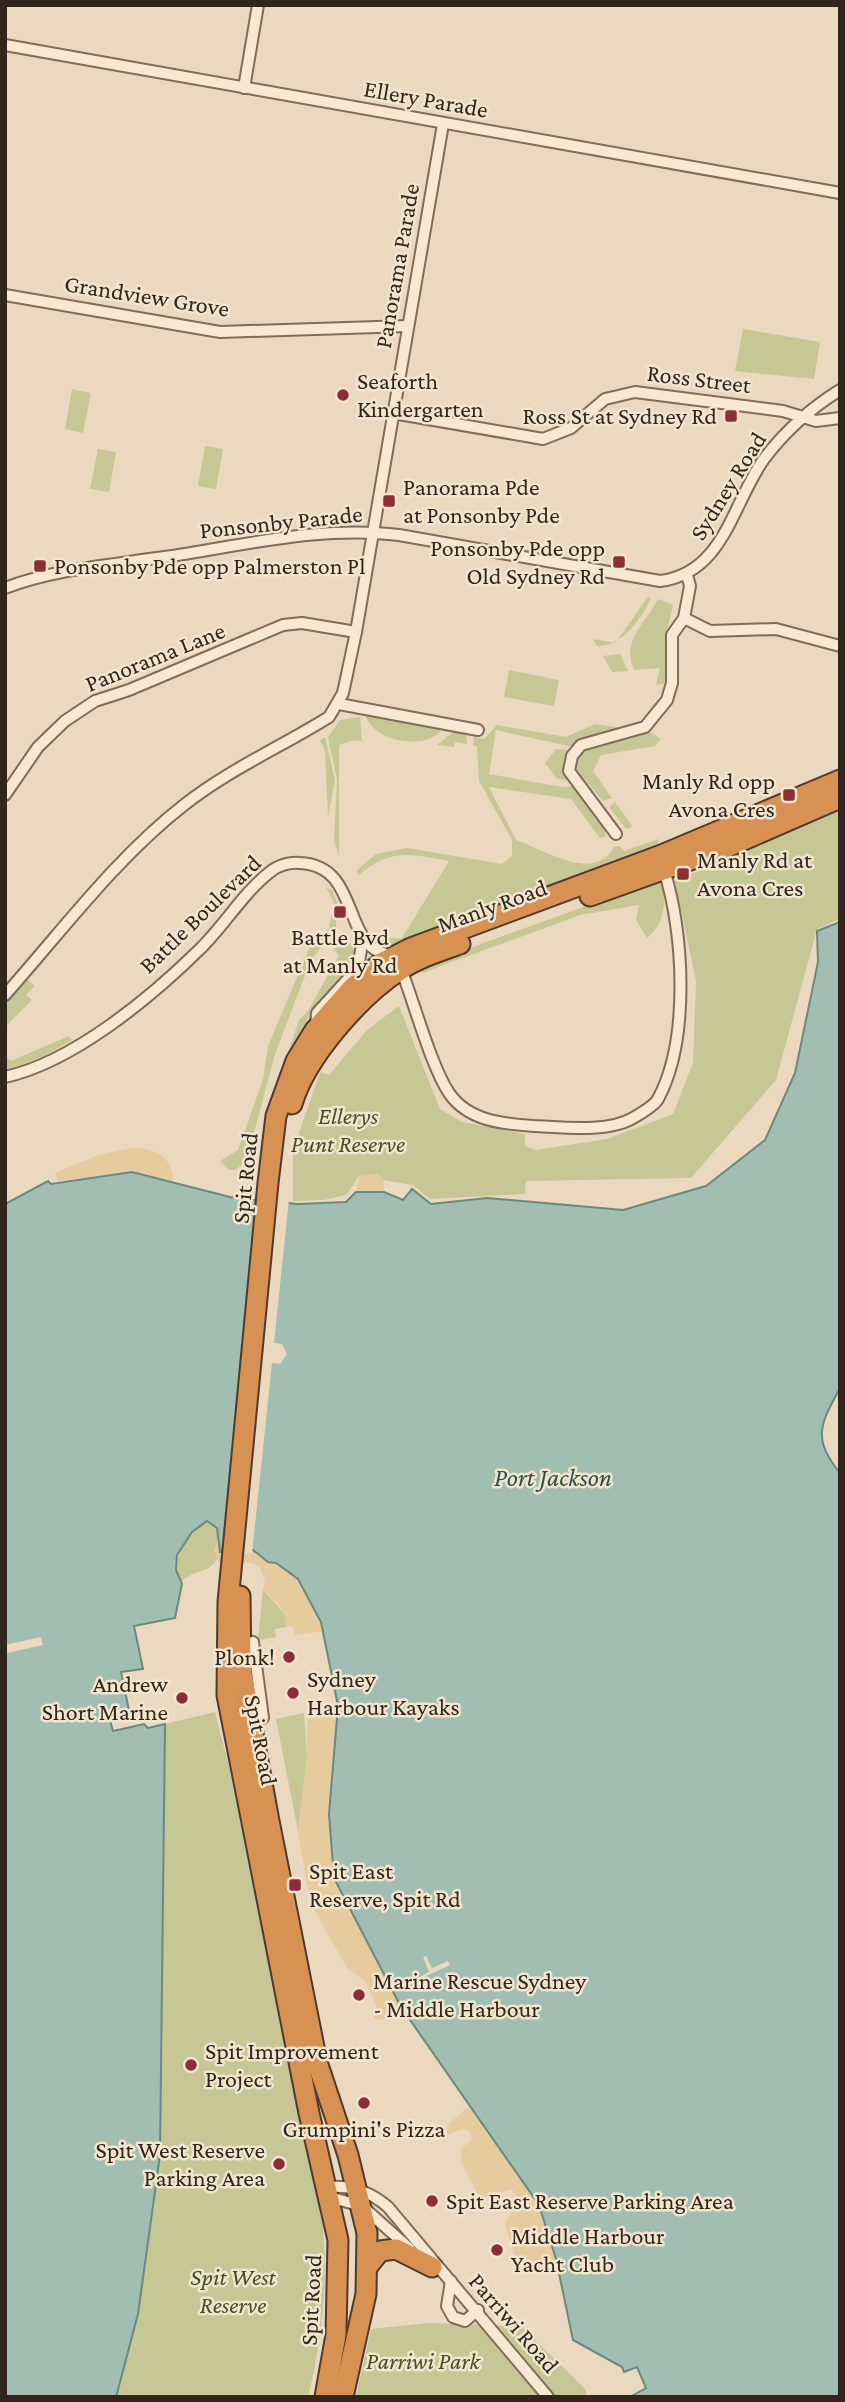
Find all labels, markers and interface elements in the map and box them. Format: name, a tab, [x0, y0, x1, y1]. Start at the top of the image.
street label: Ellery Parade	[362, 74, 490, 123]
street label: Panorama Parade	[369, 181, 424, 350]
street label: Grandview Grove	[63, 269, 231, 322]
street label: Ross Street	[646, 359, 754, 398]
place label: Seaforth Kindergarten	[357, 367, 484, 422]
marker: Seaforth Kindergarten	[335, 387, 351, 403]
place label: Ross St at Sydney Rd	[522, 402, 717, 429]
marker: Ross St at Sydney Rd	[723, 408, 739, 424]
street label: Sydney Road	[684, 427, 772, 545]
place label: Panorama Pde at Ponsonby Pde	[403, 473, 560, 528]
marker: Panorama Pde at Ponsonby Pde	[381, 493, 397, 509]
street label: Ponsonby Parade	[198, 500, 364, 543]
place label: Ponsonby Pde opp Old Sydney Rd	[430, 534, 605, 589]
place label: Ponsonby Pde opp Palmerston Pl	[54, 552, 365, 579]
marker: Ponsonby Pde opp Old Sydney Rd	[611, 554, 627, 570]
marker: Ponsonby Pde opp Palmerston Pl	[32, 558, 48, 574]
street label: Panorama Lane	[81, 616, 229, 697]
place label: Manly Rd opp Avona Cres	[642, 767, 775, 822]
marker: Manly Rd opp Avona Cres	[781, 787, 797, 803]
place label: Manly Rd at Avona Cres	[697, 846, 813, 901]
street label: Battle Boulevard	[133, 849, 266, 978]
marker: Manly Rd at Avona Cres	[675, 866, 691, 882]
street label: Manly Road	[433, 873, 551, 938]
marker: Battle Bvd at Manly Rd	[332, 904, 348, 920]
place label: Battle Bvd at Manly Rd	[283, 923, 398, 978]
park label: Ellerys Punt Reserve	[291, 1102, 405, 1157]
street label: Spit Road	[226, 1131, 263, 1225]
water label: Port Jackson	[494, 1463, 612, 1492]
place label: Plonk!	[214, 1643, 275, 1670]
marker: Plonk!	[281, 1649, 297, 1665]
place label: Sydney Harbour Kayaks	[307, 1665, 460, 1720]
place label: Andrew Short Marine	[42, 1670, 168, 1725]
marker: Sydney Harbour Kayaks	[285, 1685, 301, 1701]
marker: Andrew Short Marine	[174, 1690, 190, 1706]
street label: Spit Road	[240, 1693, 284, 1788]
place label: Spit East Reserve, Spit Rd	[309, 1857, 461, 1912]
marker: Spit East Reserve, Spit Rd	[287, 1877, 303, 1893]
place label: Marine Rescue Sydney - Middle Harbour	[373, 1967, 587, 2022]
marker: Marine Rescue Sydney - Middle Harbour	[351, 1987, 367, 2003]
place label: Spit Improvement Project	[205, 2037, 380, 2092]
marker: Spit Improvement Project	[183, 2057, 199, 2073]
marker: Grumpini's Pizza	[356, 2095, 372, 2111]
place label: Grumpini's Pizza	[283, 2115, 445, 2142]
place label: Spit West Reserve Parking Area	[96, 2136, 265, 2191]
marker: Spit West Reserve Parking Area	[271, 2156, 287, 2172]
place label: Spit East Reserve Parking Area	[446, 2187, 734, 2214]
marker: Spit East Reserve Parking Area	[424, 2193, 440, 2209]
place label: Middle Harbour Yacht Club	[511, 2222, 665, 2277]
marker: Middle Harbour Yacht Club	[489, 2242, 505, 2258]
street label: Spit Road	[295, 2253, 326, 2346]
park label: Spit West Reserve	[190, 2263, 277, 2318]
street label: Parriwi Road	[464, 2267, 565, 2378]
park label: Parriwi Park	[366, 2347, 481, 2374]

